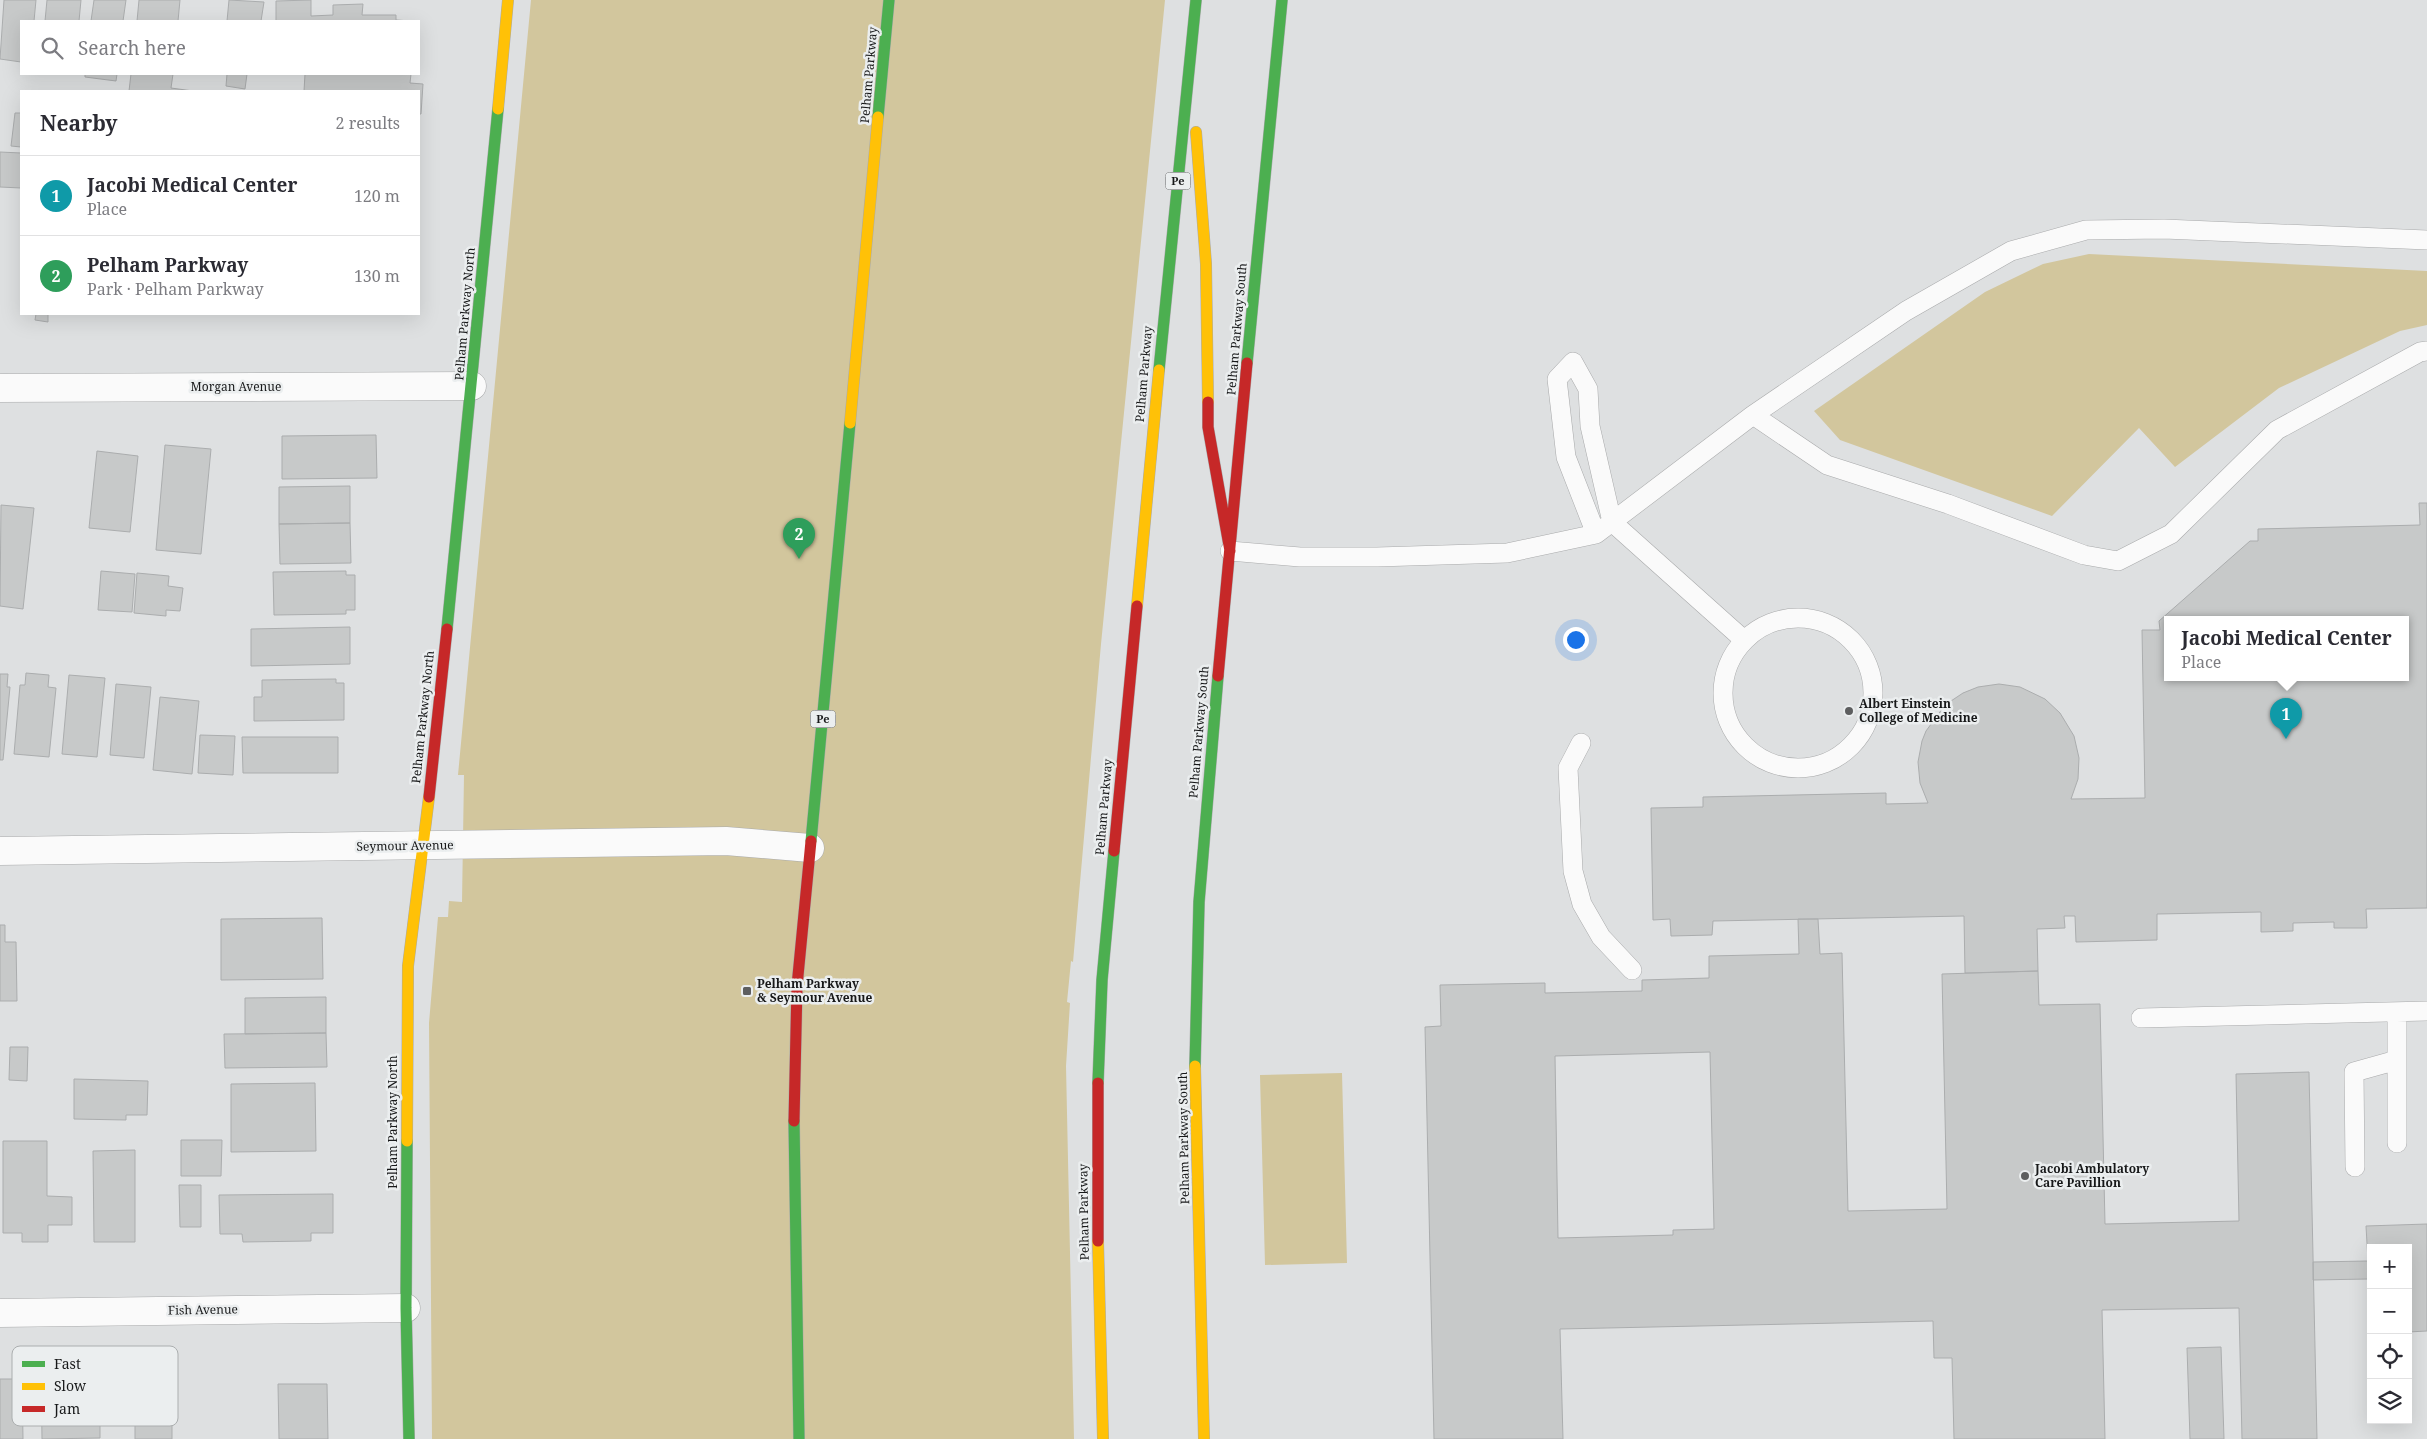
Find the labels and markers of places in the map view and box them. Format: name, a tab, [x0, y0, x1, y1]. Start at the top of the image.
pin: 2	[783, 518, 815, 559]
place label: Albert Einstein College of Medicine	[1859, 695, 1978, 726]
pin: 1	[2270, 698, 2302, 739]
marker: Albert Einstein College of Medicine	[1843, 705, 1855, 717]
place label: Pelham Parkway & Seymour Avenue	[757, 975, 873, 1006]
marker: Pelham Parkway & Seymour Avenue	[741, 985, 753, 997]
place label: Jacobi Ambulatory Care Pavillion	[2034, 1160, 2149, 1191]
marker: Jacobi Ambulatory Care Pavillion	[2019, 1170, 2031, 1182]

